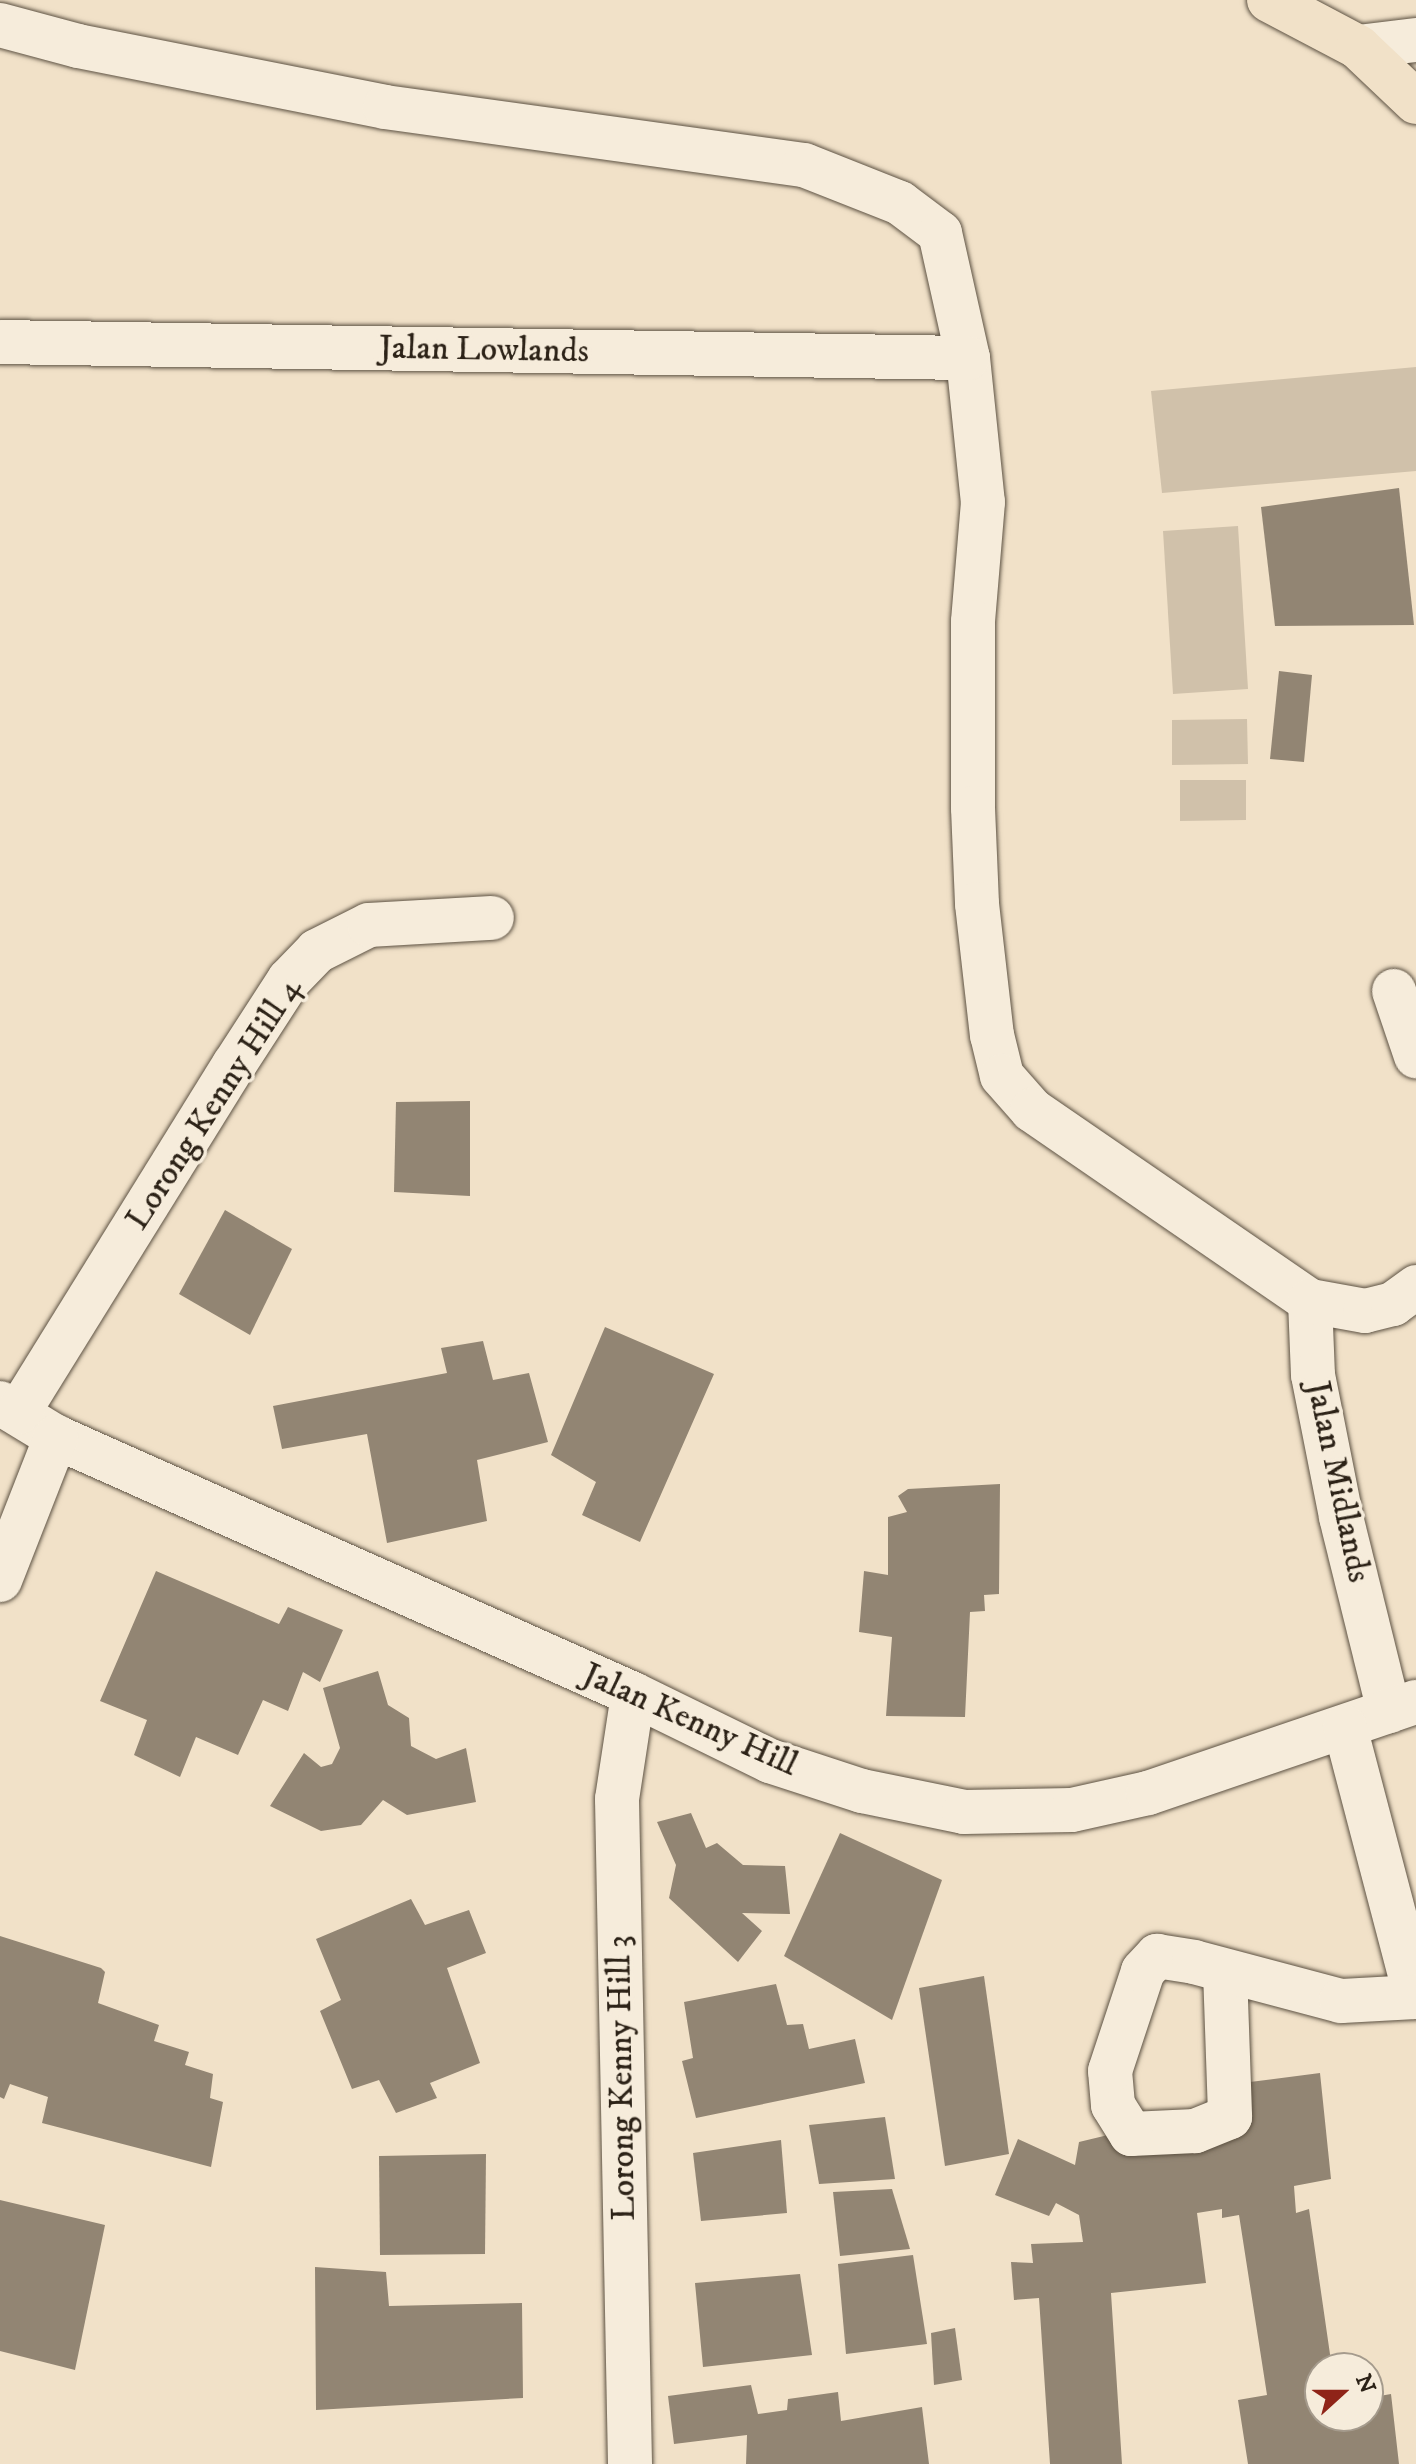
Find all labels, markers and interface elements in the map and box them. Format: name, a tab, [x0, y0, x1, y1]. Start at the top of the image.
street label: Jalan Lowlands	[379, 328, 589, 372]
street label: Lorong Kenny Hill 4	[117, 970, 311, 1238]
street label: Jalan Midlands	[1297, 1378, 1379, 1586]
street label: Jalan Kenny Hill	[576, 1654, 804, 1786]
street label: Lorong Kenny Hill 3	[599, 1935, 645, 2221]
north arrow	[1304, 2352, 1384, 2432]
text: N	[1349, 2371, 1381, 2397]

